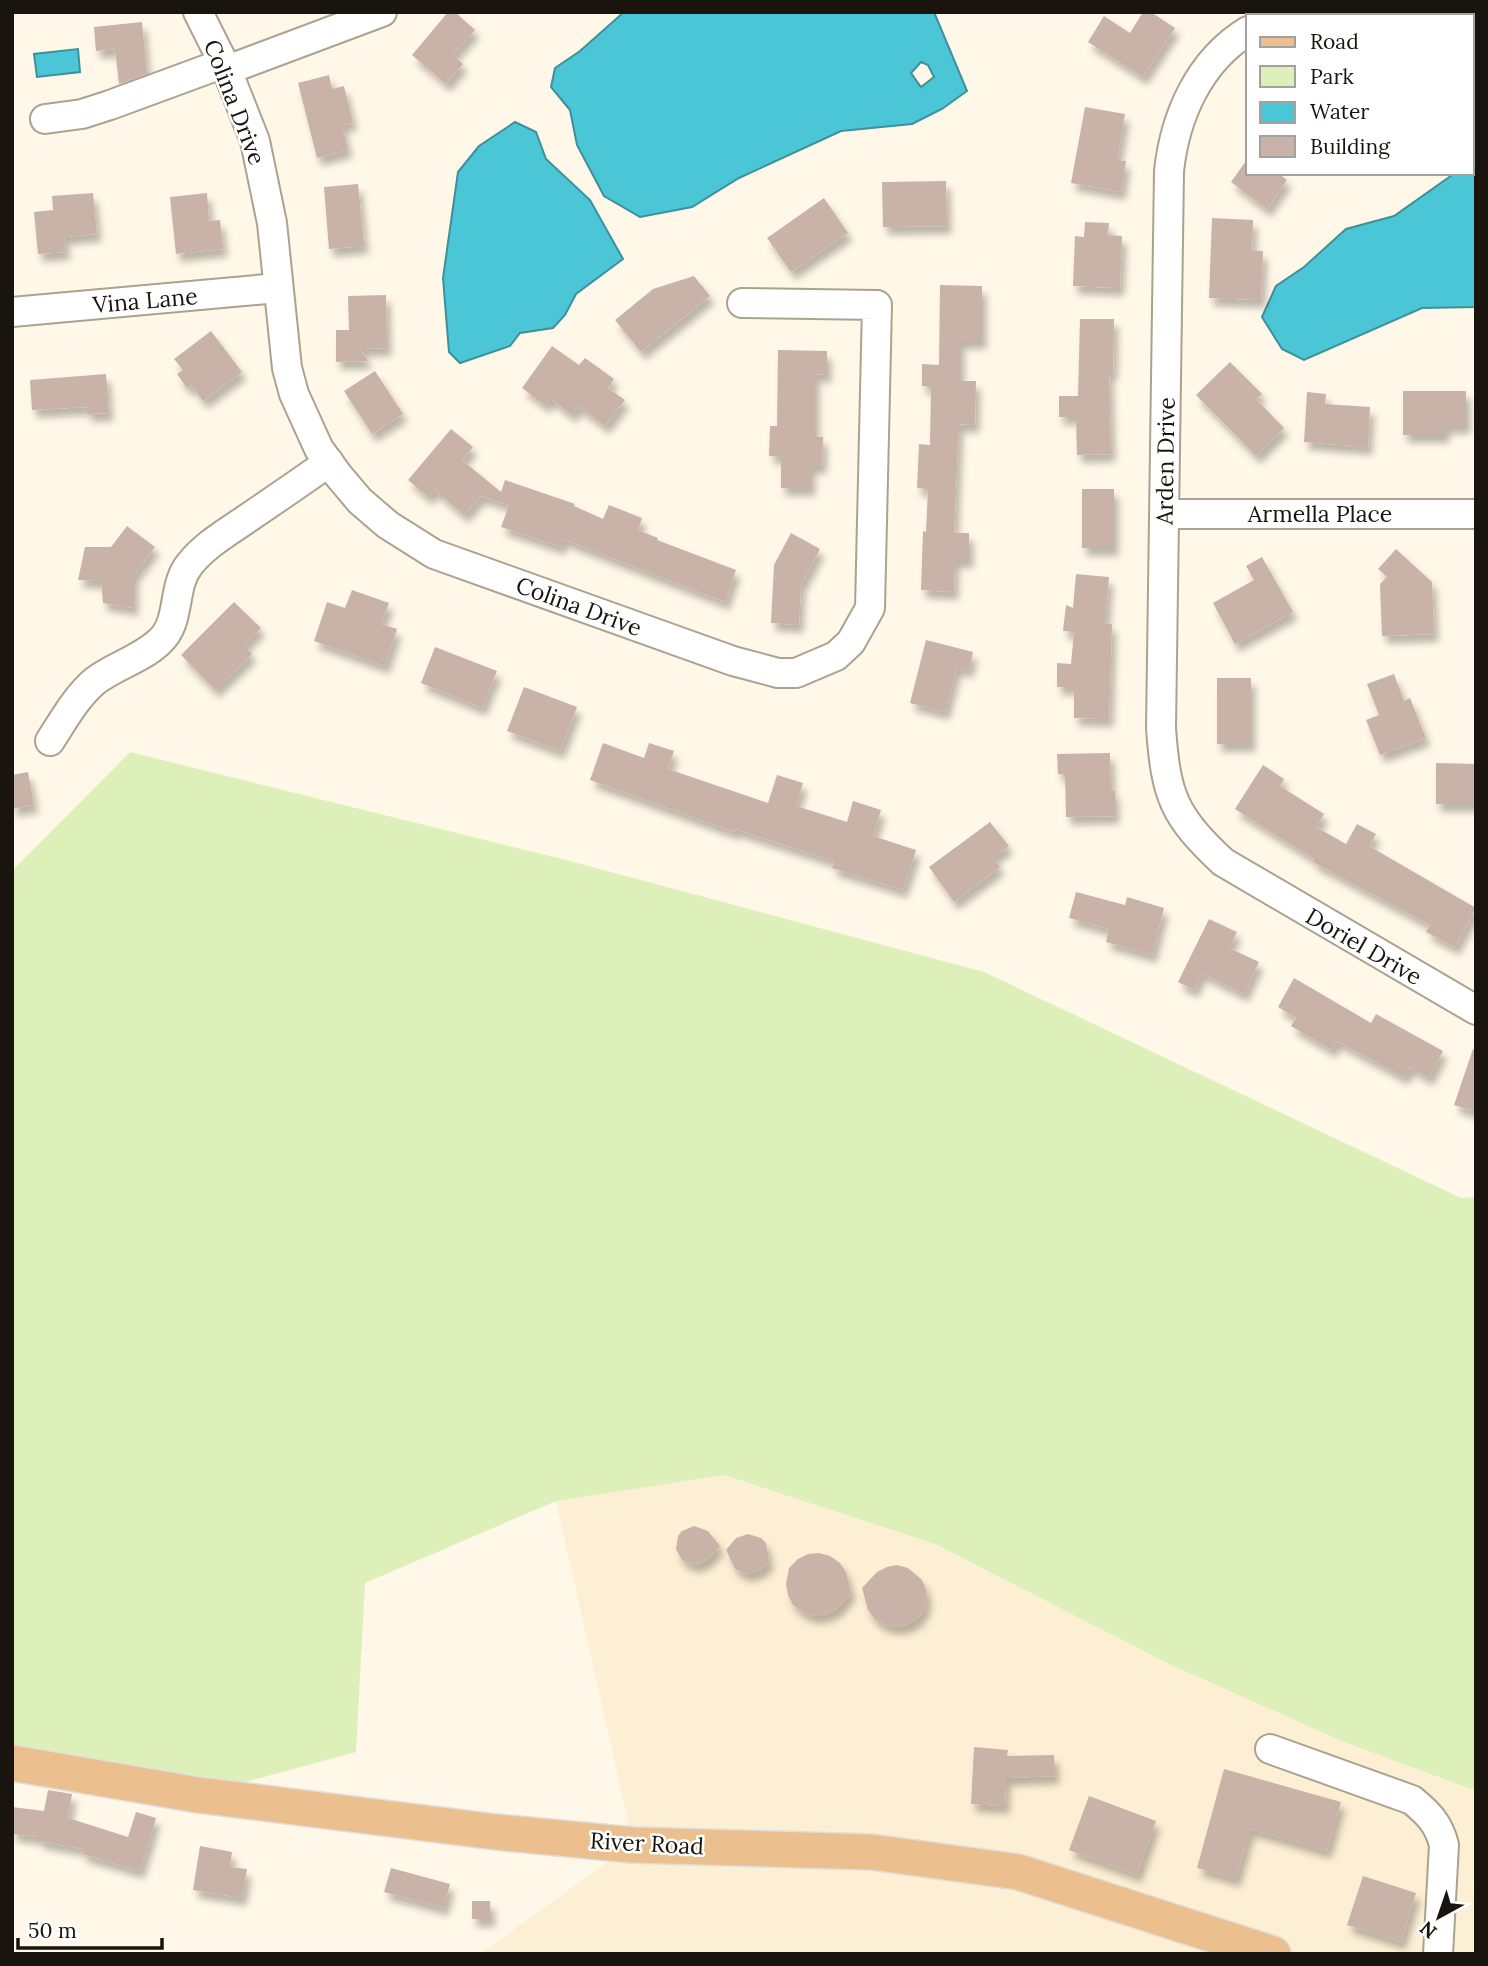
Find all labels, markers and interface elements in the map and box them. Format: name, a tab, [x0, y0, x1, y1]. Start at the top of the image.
legend	[1246, 14, 1474, 175]
text: Road	[1310, 28, 1359, 55]
street label: Colina Drive	[198, 35, 272, 169]
text: Park	[1310, 63, 1354, 90]
text: Water	[1310, 98, 1369, 125]
text: Building	[1310, 133, 1390, 160]
street label: Vina Lane	[90, 281, 199, 319]
street label: Arden Drive	[1149, 397, 1181, 526]
street label: Armella Place	[1247, 499, 1392, 528]
street label: Colina Drive	[512, 570, 646, 642]
street label: Doriel Drive	[1301, 901, 1427, 991]
street label: River Road	[589, 1826, 705, 1860]
north arrow	[1404, 1882, 1474, 1952]
scale bar	[18, 1906, 161, 1950]
text: N	[1414, 1916, 1441, 1944]
text: 50 m	[28, 1917, 77, 1944]

